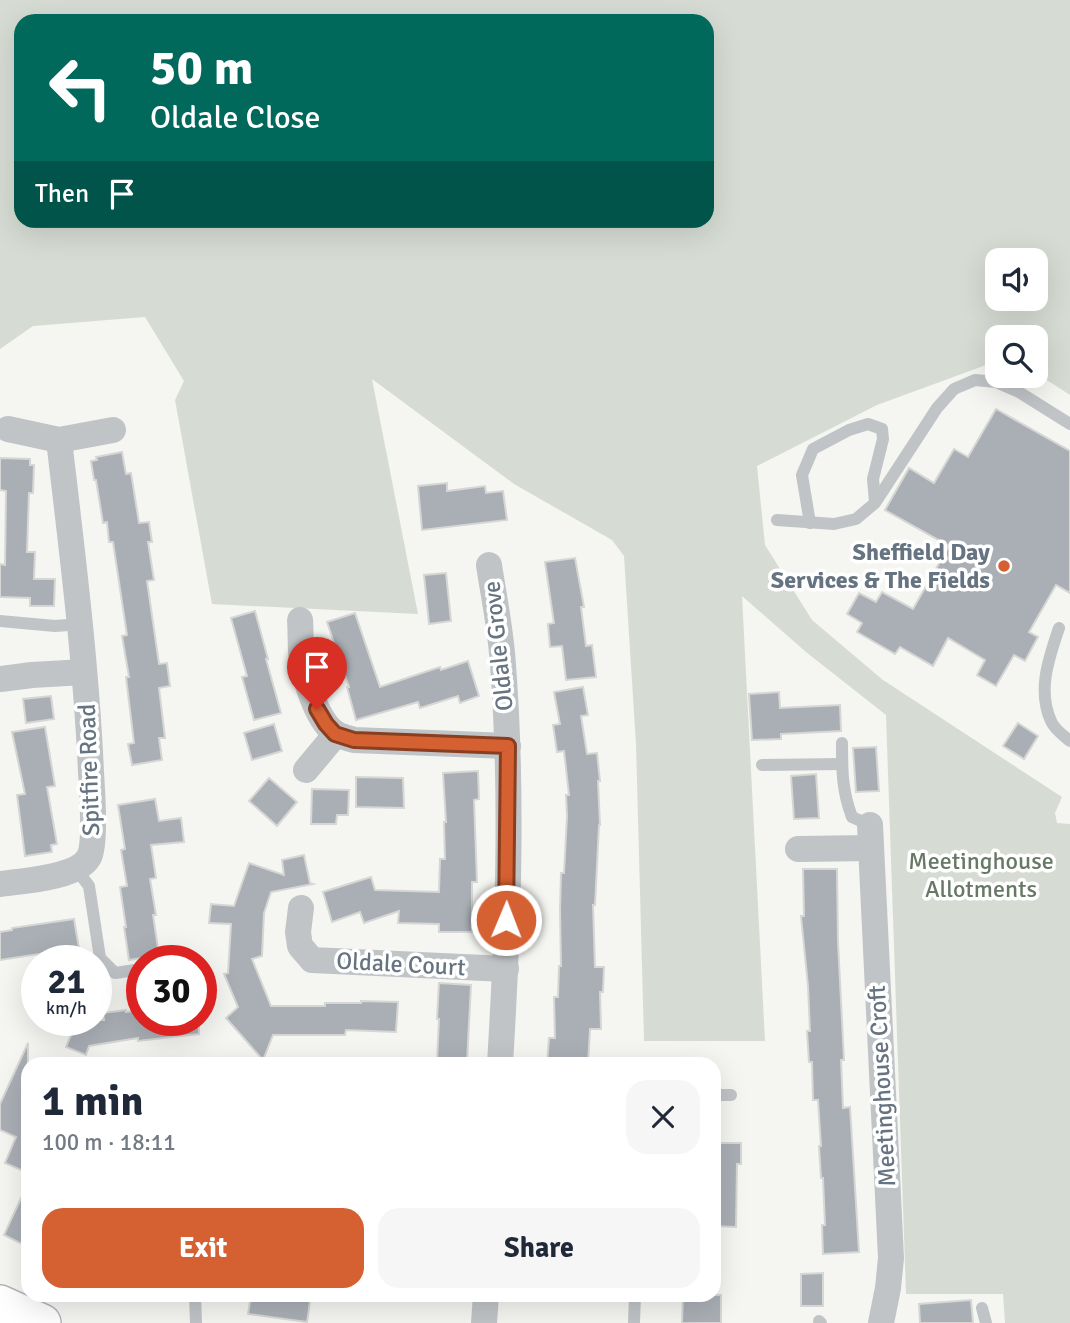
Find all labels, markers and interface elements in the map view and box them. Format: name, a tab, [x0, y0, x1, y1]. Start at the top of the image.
text: 50 m	[150, 38, 253, 98]
icon: left	[35, 42, 126, 133]
text: Oldale Close	[150, 98, 321, 137]
icon: arrive	[103, 175, 141, 213]
text: Then	[35, 178, 89, 210]
map controls	[985, 248, 1048, 388]
button: sound	[985, 248, 1048, 311]
button: search	[985, 325, 1048, 388]
place label: Sheffield Day Services & The Fields	[771, 537, 990, 595]
marker: Sheffield Day Services & The Fields	[996, 558, 1012, 574]
street label: Oldale Grove	[476, 580, 520, 712]
pin	[287, 637, 347, 709]
icon: arrive	[298, 648, 336, 686]
street label: Spitfire Road	[72, 703, 106, 837]
park label: Meetinghouse Allotments	[908, 846, 1054, 904]
position arrow	[469, 883, 543, 957]
speed limit sign: 30	[126, 945, 217, 1036]
street label: Oldale Court	[336, 946, 466, 982]
text: 21	[48, 960, 85, 1003]
street label: Meetinghouse Croft	[862, 984, 902, 1187]
text: km/h	[46, 997, 87, 1019]
text: 1 min	[42, 1076, 143, 1127]
button: close	[626, 1080, 700, 1154]
text: 100 m · 18:11	[42, 1128, 176, 1157]
button: Exit	[42, 1208, 364, 1288]
button: Share	[378, 1208, 700, 1288]

